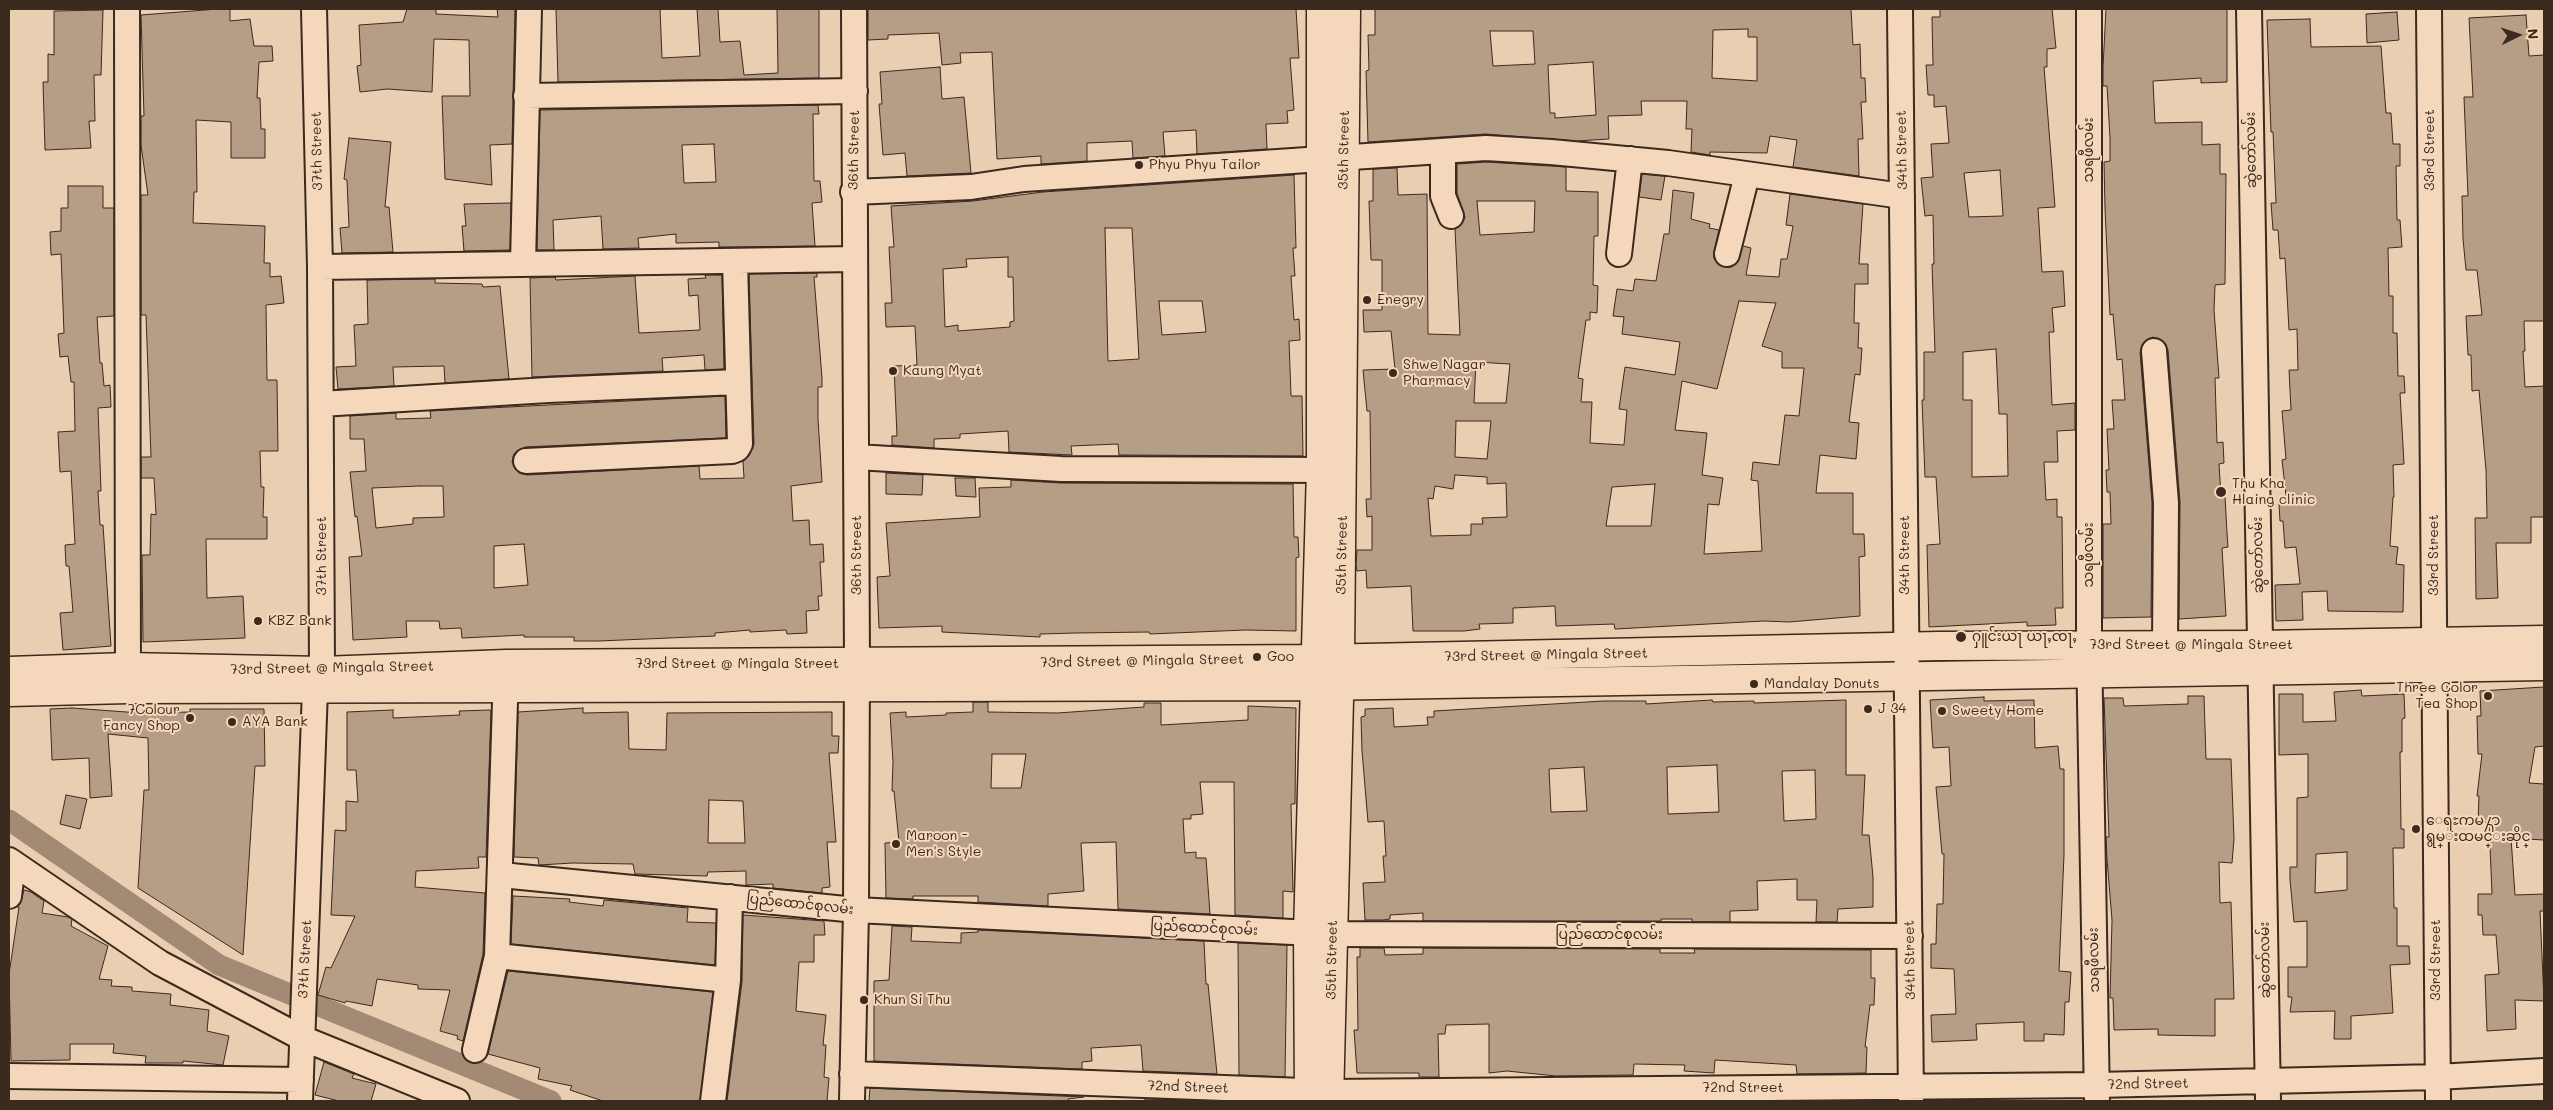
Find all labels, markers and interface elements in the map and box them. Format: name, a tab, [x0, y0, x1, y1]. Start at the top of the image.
north arrow	[2493, 10, 2543, 60]
text: N	[2524, 28, 2543, 40]
street label: 33rd Street	[2422, 109, 2438, 191]
street label: 36th Street	[845, 110, 863, 190]
street label: 35th Street	[1335, 110, 1353, 190]
street label: 34th Street	[1893, 110, 1911, 190]
street label: 37th Street	[308, 111, 326, 191]
street label: ဆွဲတော်လမ်း	[2242, 112, 2260, 188]
street label: သရဖီလမ်း	[2081, 118, 2097, 182]
place label: Phyu Phyu Tailor	[1149, 157, 1260, 173]
marker: Phyu Phyu Tailor	[1133, 159, 1145, 171]
place label: Enegry	[1377, 292, 1424, 308]
marker: Enegry	[1361, 294, 1373, 306]
place label: Shwe Nagar Pharmacy	[1403, 357, 1486, 390]
place label: Kaung Myat	[903, 363, 982, 379]
marker: Kaung Myat	[887, 365, 899, 377]
marker: Shwe Nagar Pharmacy	[1387, 367, 1399, 379]
place label: Thu Kha Hlaing clinic	[2232, 476, 2315, 508]
marker: Thu Kha Hlaing clinic	[2214, 485, 2228, 499]
street label: 33rd Street	[2426, 514, 2442, 596]
street label: 36th Street	[849, 515, 865, 595]
street label: 35th Street	[1333, 515, 1351, 595]
street label: 34th Street	[1897, 515, 1913, 595]
street label: 37th Street	[314, 516, 330, 596]
street label: ဆွဲတော်လမ်း	[2249, 517, 2267, 593]
street label: သရဖီလမ်း	[2081, 523, 2097, 587]
place label: KBZ Bank	[268, 613, 332, 629]
marker: KBZ Bank	[252, 615, 264, 627]
place label: ႁူင်းယႃ ယႃႇၸႃႇ	[1972, 629, 2077, 645]
marker: ႁူင်းယႃ ယႃႇၸႃႇ	[1954, 630, 1968, 644]
street label: 73rd Street @ Mingala Street	[2089, 637, 2293, 653]
street label: 73rd Street @ Mingala Street	[1444, 645, 1648, 665]
place label: Goo	[1267, 649, 1294, 665]
street label: 73rd Street @ Mingala Street	[1040, 651, 1244, 671]
marker: Goo	[1251, 651, 1263, 663]
street label: 73rd Street @ Mingala Street	[635, 656, 839, 672]
street label: 73rd Street @ Mingala Street	[230, 658, 434, 678]
place label: Mandalay Donuts	[1764, 676, 1880, 692]
marker: Mandalay Donuts	[1748, 678, 1760, 690]
place label: Three Color Tea Shop	[2396, 680, 2478, 712]
marker: Three Color Tea Shop	[2482, 690, 2494, 702]
place label: J 34	[1878, 701, 1907, 717]
place label: 7Colour Fancy Shop	[103, 702, 180, 734]
marker: J 34	[1862, 703, 1874, 715]
place label: Sweety Home	[1952, 703, 2044, 719]
marker: Sweety Home	[1936, 705, 1948, 717]
marker: 7Colour Fancy Shop	[184, 712, 196, 724]
place label: AYA Bank	[242, 714, 308, 730]
marker: AYA Bank	[226, 716, 238, 728]
place label: ေရႊကမ႓ာ ရွမ္းထမင္းဆိုင္	[2426, 813, 2531, 846]
marker: ေရႊကမ႓ာ ရွမ္းထမင္းဆိုင္	[2410, 823, 2422, 835]
place label: Maroon - Men's Style	[906, 828, 981, 860]
marker: Maroon - Men's Style	[890, 838, 902, 850]
street label: ပြည်ထောင်စုလမ်း	[746, 890, 854, 918]
street label: ပြည်ထောင်စုလမ်း	[1150, 917, 1258, 939]
street label: 37th Street	[295, 919, 315, 999]
street label: 33rd Street	[2428, 919, 2444, 1001]
street label: 35th Street	[1323, 920, 1341, 1000]
street label: 34th Street	[1901, 920, 1919, 1000]
street label: ဆွဲတော်လမ်း	[2256, 922, 2274, 998]
street label: ပြည်ထောင်စုလမ်း	[1555, 927, 1663, 943]
street label: သရဖီလမ်း	[2085, 927, 2103, 993]
place label: Khun Si Thu	[874, 992, 950, 1008]
marker: Khun Si Thu	[858, 994, 870, 1006]
street label: 72nd Street	[2107, 1075, 2189, 1093]
street label: 72nd Street	[1147, 1077, 1229, 1097]
street label: 72nd Street	[1702, 1080, 1784, 1096]

